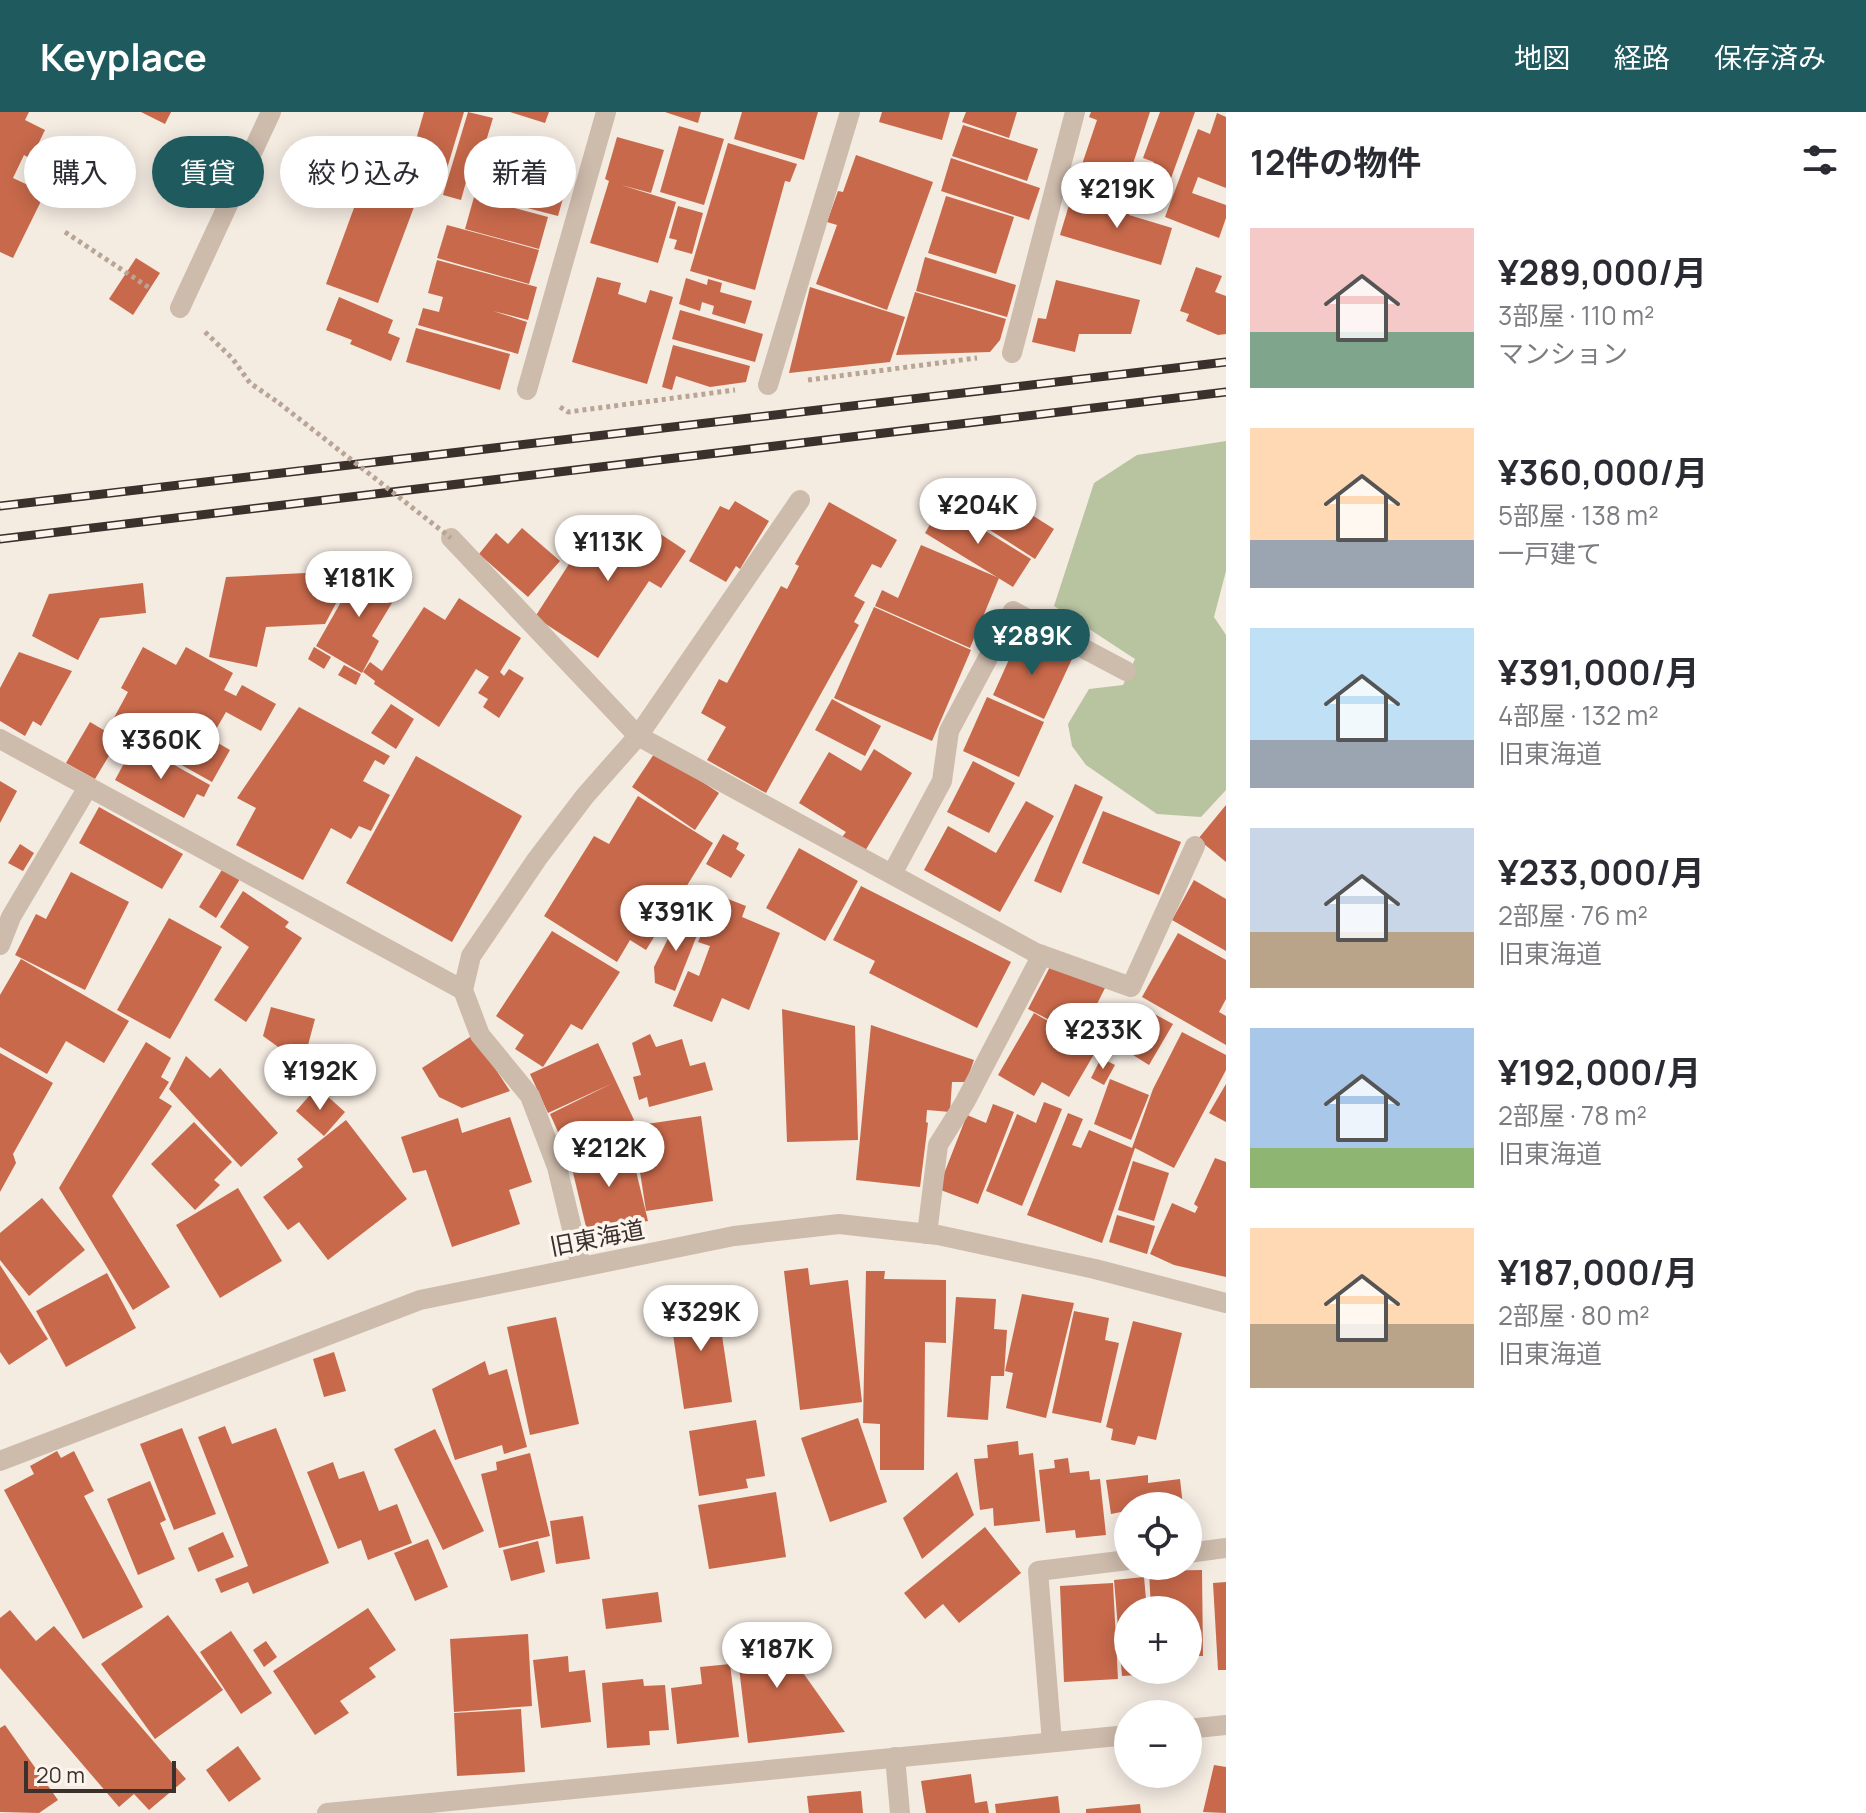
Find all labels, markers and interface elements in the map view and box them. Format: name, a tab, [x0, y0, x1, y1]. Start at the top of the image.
text: Keyplace	[40, 30, 207, 82]
text: 地図	[1514, 38, 1570, 76]
text: 経路	[1614, 38, 1670, 76]
text: 保存済み	[1714, 38, 1826, 76]
chip: 購入	[24, 136, 136, 208]
chip: 賃貸	[152, 136, 264, 208]
chip: 絞り込み	[280, 136, 448, 208]
chip: 新着	[464, 136, 576, 208]
icon: filters	[1798, 138, 1842, 182]
text: 12件の物件	[1250, 139, 1421, 185]
pin: ¥219K	[1061, 162, 1173, 230]
text: ¥219K	[1079, 170, 1155, 206]
text: ¥289,000/月	[1498, 249, 1707, 295]
icon: home	[1314, 260, 1410, 356]
text: 3部屋 · 110 m²	[1498, 297, 1654, 333]
text: マンション	[1498, 335, 1628, 371]
text: ¥360,000/月	[1498, 449, 1708, 495]
icon: home	[1314, 460, 1410, 556]
pin: ¥204K	[922, 478, 1034, 546]
text: ¥204K	[937, 486, 1019, 522]
text: 5部屋 · 138 m²	[1498, 497, 1659, 533]
pin: ¥113K	[552, 515, 664, 583]
text: ¥113K	[573, 523, 643, 559]
text: 一戸建て	[1498, 535, 1602, 571]
pin: ¥181K	[303, 551, 415, 619]
text: ¥181K	[323, 559, 395, 595]
pin: ¥289K	[976, 609, 1088, 677]
text: ¥289K	[992, 617, 1072, 653]
text: ¥391,000/月	[1498, 649, 1699, 695]
icon: home	[1314, 660, 1410, 756]
text: 4部屋 · 132 m²	[1498, 697, 1659, 733]
pin: ¥360K	[105, 713, 217, 781]
text: ¥360K	[120, 721, 202, 757]
text: 旧東海道	[1498, 735, 1602, 771]
text: ¥233,000/月	[1498, 849, 1705, 895]
icon: home	[1314, 860, 1410, 956]
pin: ¥391K	[620, 885, 732, 953]
text: ¥391K	[638, 893, 714, 929]
text: 2部屋 · 76 m²	[1498, 897, 1648, 933]
text: 旧東海道	[1498, 935, 1602, 971]
pin: ¥233K	[1047, 1003, 1159, 1071]
text: ¥233K	[1064, 1011, 1142, 1047]
pin: ¥192K	[264, 1044, 376, 1112]
text: ¥192,000/月	[1498, 1049, 1701, 1095]
text: ¥192K	[282, 1052, 358, 1088]
icon: home	[1314, 1060, 1410, 1156]
text: 2部屋 · 78 m²	[1498, 1097, 1647, 1133]
pin: ¥212K	[553, 1121, 665, 1189]
text: ¥212K	[571, 1129, 647, 1165]
text: 旧東海道	[1498, 1135, 1602, 1171]
street label: 旧東海道	[547, 1212, 647, 1262]
text: ¥187,000/月	[1498, 1249, 1698, 1295]
icon: home	[1314, 1260, 1410, 1356]
pin: ¥329K	[645, 1285, 757, 1353]
text: ¥329K	[661, 1293, 741, 1329]
text: 2部屋 · 80 m²	[1498, 1297, 1650, 1333]
text: 旧東海道	[1498, 1335, 1602, 1371]
map controls	[1114, 1492, 1202, 1788]
button: locate	[1114, 1492, 1202, 1580]
button: +	[1114, 1596, 1202, 1684]
pin: ¥187K	[721, 1622, 833, 1690]
text: ¥187K	[740, 1630, 814, 1666]
button: −	[1114, 1700, 1202, 1788]
scale bar	[24, 1757, 176, 1793]
text: 20 m	[36, 1760, 85, 1790]

